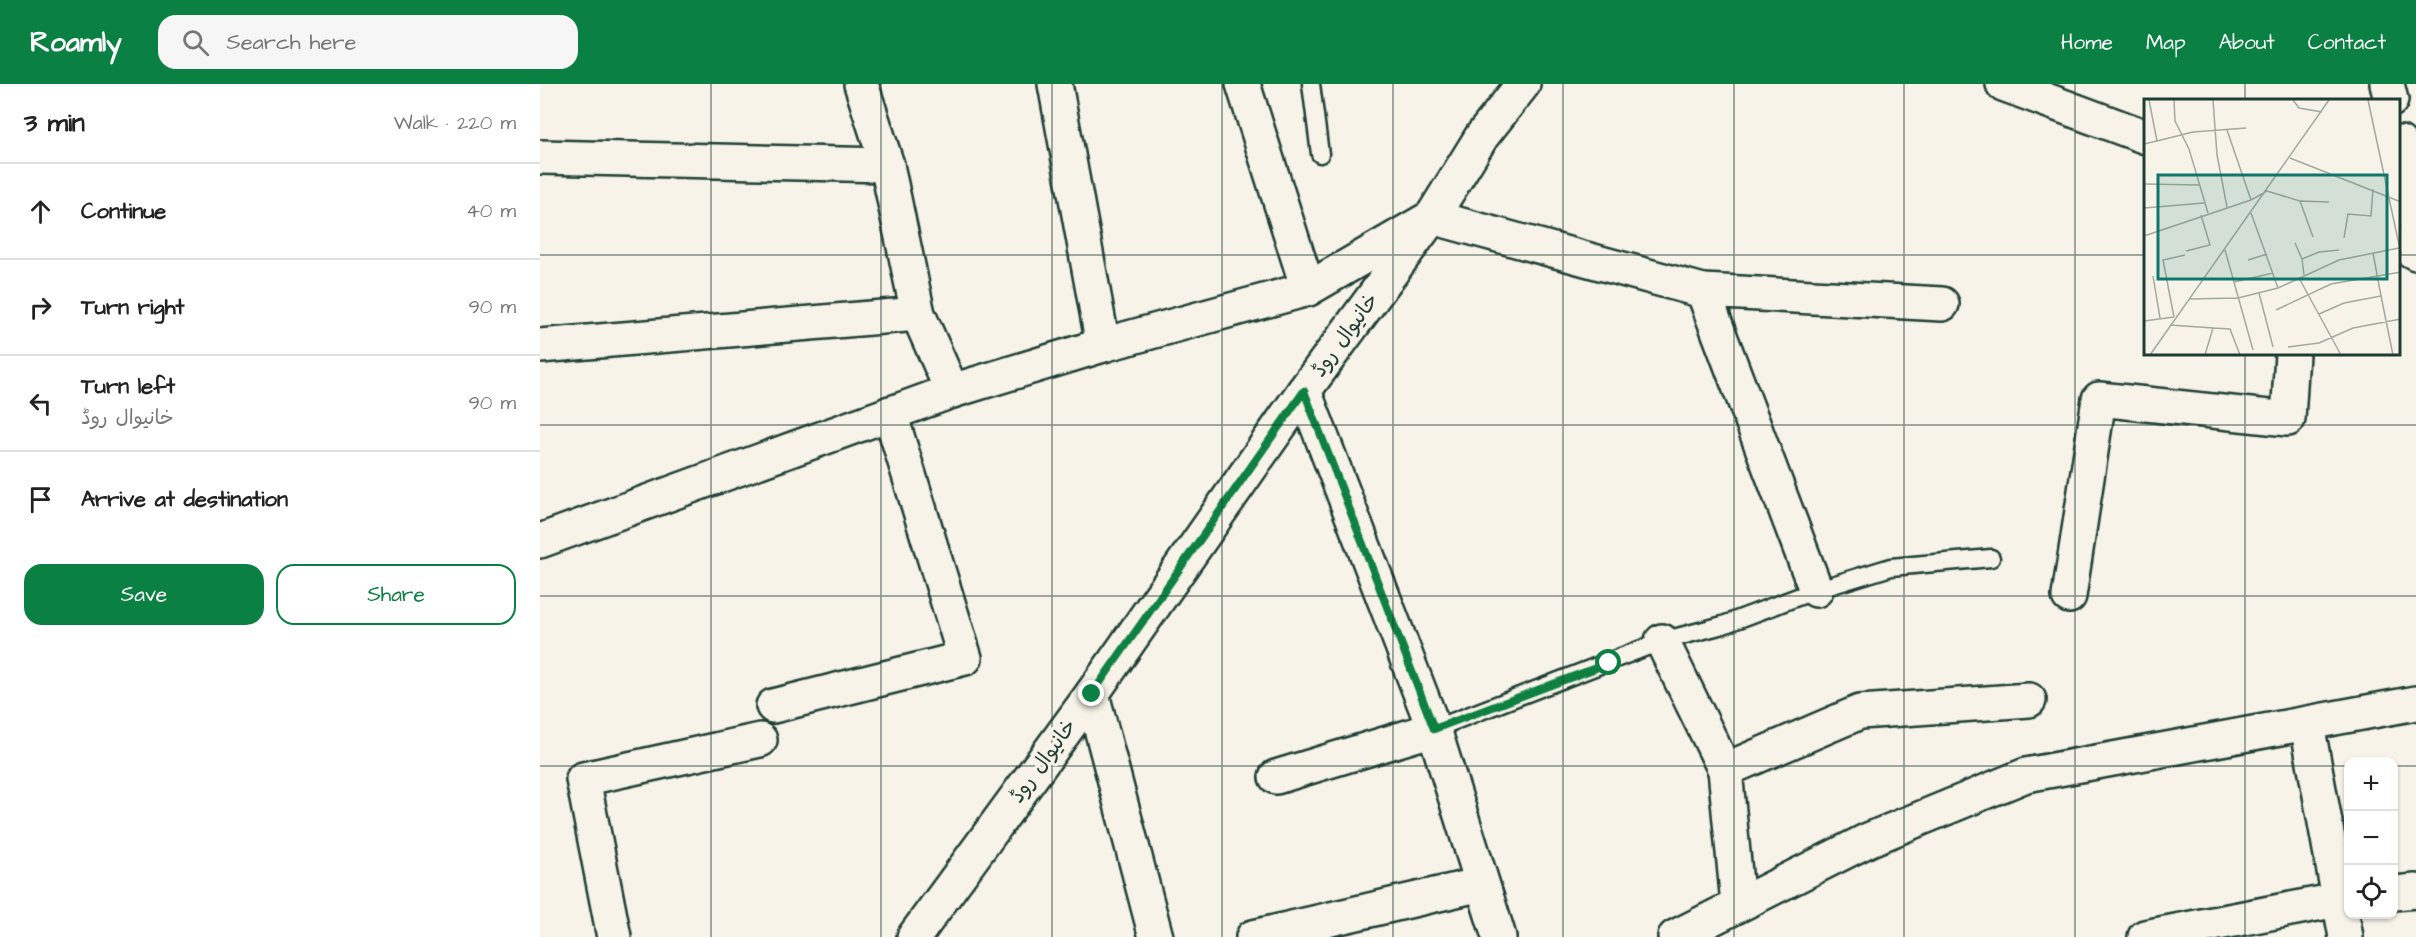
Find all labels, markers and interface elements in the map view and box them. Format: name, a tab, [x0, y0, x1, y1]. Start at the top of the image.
search box	[158, 15, 578, 69]
text: Roamly	[30, 23, 122, 62]
icon: search	[179, 26, 212, 59]
text: Search here	[227, 27, 356, 58]
text: Home	[2061, 28, 2113, 57]
text: Map	[2146, 28, 2186, 57]
text: About	[2219, 28, 2275, 57]
text: Contact	[2308, 28, 2386, 57]
inset map	[2144, 99, 2401, 356]
text: 3 min	[24, 105, 85, 141]
text: Walk · 220 m	[394, 109, 516, 137]
icon: ahead	[24, 195, 57, 228]
text: Continue	[81, 196, 166, 227]
text: 40 m	[466, 197, 516, 225]
street label: خانیوال روڈ	[1305, 287, 1385, 383]
icon: right	[24, 291, 57, 324]
text: Turn right	[81, 292, 184, 323]
text: 90 m	[468, 293, 516, 321]
text: Turn left	[81, 371, 175, 402]
icon: left	[24, 387, 57, 420]
text: 90 m	[468, 389, 516, 417]
text: خانیوال روڈ	[81, 404, 174, 432]
icon: arrive	[24, 483, 57, 516]
text: Arrive at destination	[81, 484, 288, 515]
button: Save	[24, 564, 264, 625]
button: Share	[276, 564, 516, 625]
route start	[1595, 649, 1621, 675]
route end	[1078, 680, 1104, 706]
street label: خانیوال روڈ	[1003, 713, 1083, 809]
map controls	[2344, 757, 2398, 919]
button: +	[2344, 757, 2398, 811]
button: −	[2344, 811, 2398, 865]
button: locate	[2344, 865, 2398, 919]

